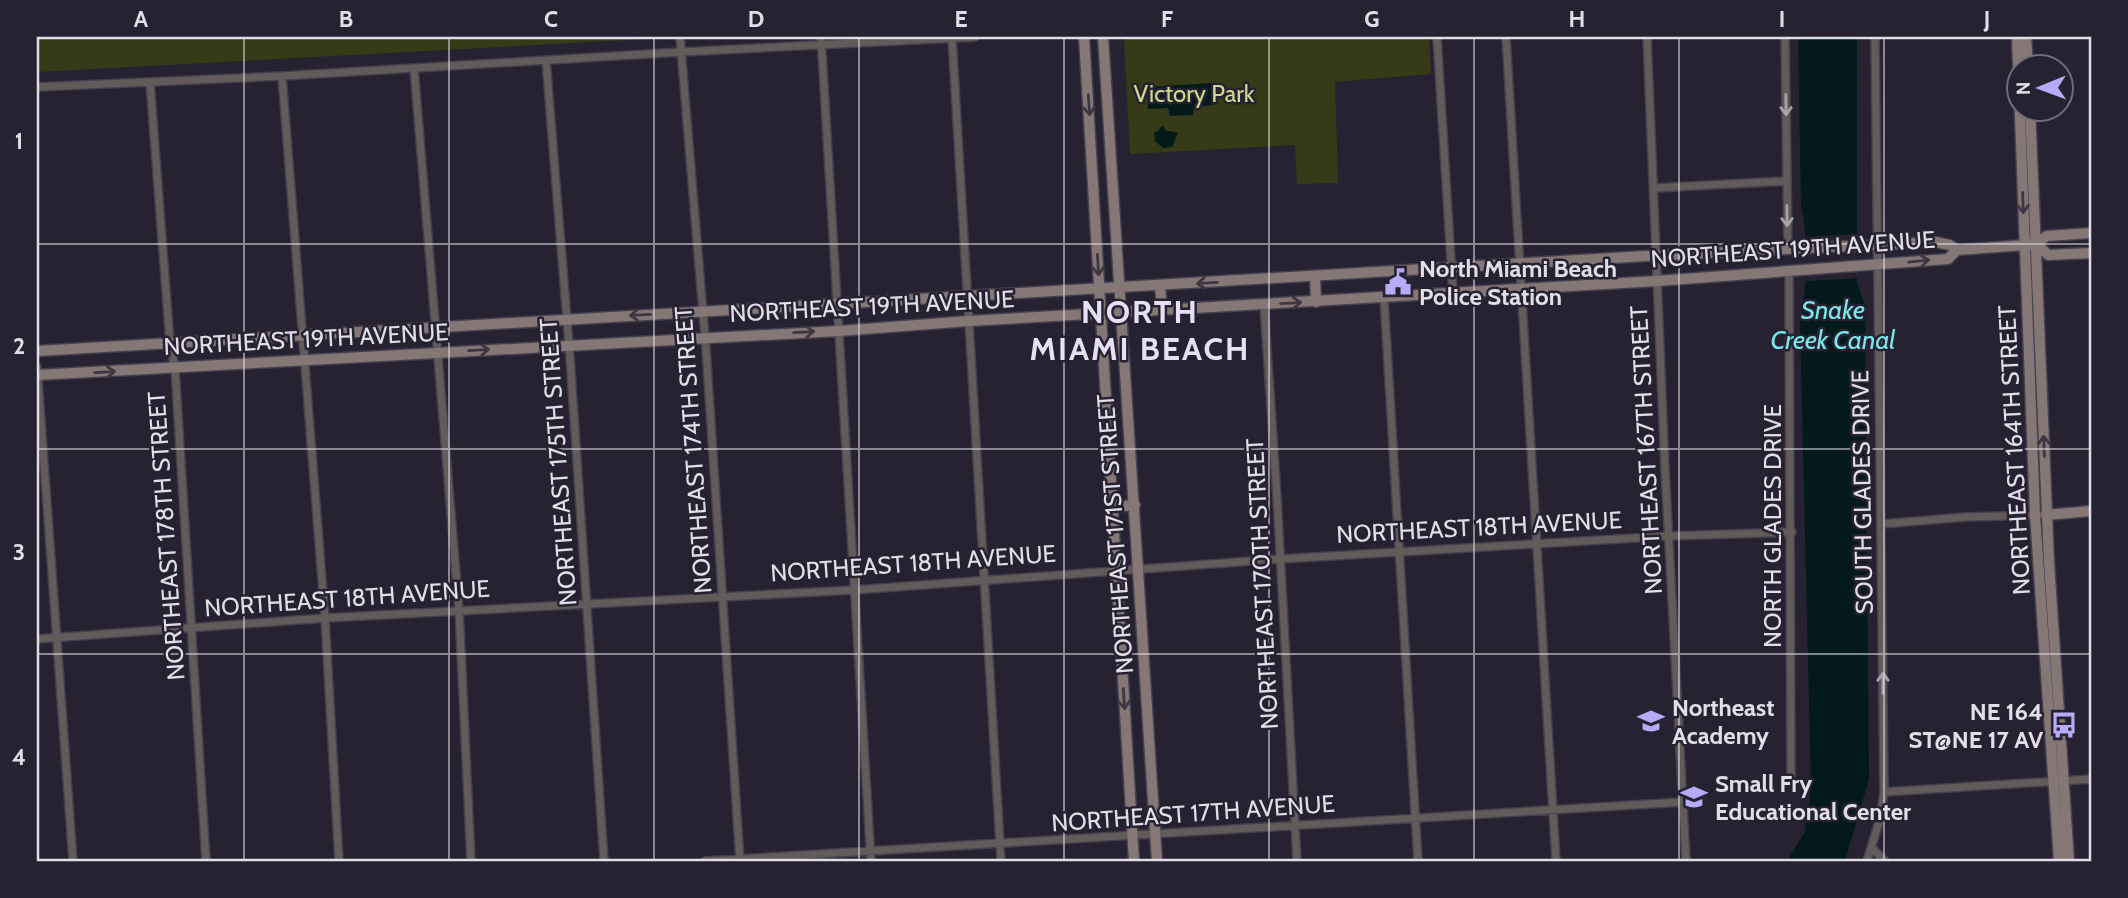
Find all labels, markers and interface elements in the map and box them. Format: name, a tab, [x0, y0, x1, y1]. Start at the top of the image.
text: A	[134, 5, 149, 33]
text: B	[339, 5, 353, 33]
text: C	[544, 5, 558, 33]
text: D	[748, 5, 764, 33]
text: E	[954, 5, 968, 33]
text: F	[1161, 5, 1173, 33]
text: G	[1364, 5, 1380, 33]
text: H	[1569, 5, 1585, 33]
text: I	[1779, 5, 1785, 33]
text: J	[1983, 5, 1990, 33]
north arrow	[2006, 52, 2076, 122]
park label: Victory Park	[1133, 79, 1255, 108]
text: N	[2012, 81, 2035, 95]
one-way arrow	[1082, 93, 1095, 116]
one-way arrow	[1779, 93, 1793, 116]
text: 1	[15, 127, 23, 155]
one-way arrow	[2017, 191, 2030, 214]
one-way arrow	[1781, 204, 1794, 227]
street label: NORTHEAST 19TH AVENUE	[1650, 225, 1936, 273]
one-way arrow	[1091, 254, 1104, 277]
place label: North Miami Beach Police Station	[1419, 254, 1617, 311]
one-way arrow	[1907, 255, 1930, 268]
public building icon: North Miami Beach Police Station	[1383, 267, 1413, 297]
one-way arrow	[1196, 277, 1218, 290]
street label: NORTHEAST 19TH AVENUE	[729, 284, 1015, 328]
district label: NORTH MIAMI BEACH	[1030, 292, 1250, 368]
water label: Snake Creek Canal	[1771, 294, 1895, 356]
one-way arrow	[1279, 297, 1302, 310]
street label: NORTHEAST 164TH STREET	[1992, 304, 2036, 596]
street label: NORTHEAST 174TH STREET	[668, 305, 718, 595]
street label: NORTHEAST 167TH STREET	[1624, 305, 1668, 595]
one-way arrow	[628, 309, 651, 322]
street label: NORTHEAST 19TH AVENUE	[163, 317, 449, 361]
street label: NORTHEAST 175TH STREET	[533, 317, 583, 607]
one-way arrow	[792, 326, 815, 339]
text: 2	[13, 332, 25, 360]
one-way arrow	[467, 343, 490, 356]
one-way arrow	[93, 365, 116, 378]
street label: SOUTH GLADES DRIVE	[1845, 370, 1879, 614]
street label: NORTHEAST 178TH STREET	[141, 390, 191, 681]
street label: NORTHEAST 171ST STREET	[1091, 393, 1139, 675]
street label: NORTH GLADES DRIVE	[1758, 404, 1787, 648]
one-way arrow	[2037, 435, 2050, 458]
street label: NORTHEAST 170TH STREET	[1240, 438, 1284, 730]
street label: NORTHEAST 18TH AVENUE	[1335, 505, 1623, 549]
text: 3	[13, 538, 25, 566]
street label: NORTHEAST 18TH AVENUE	[769, 539, 1057, 587]
street label: NORTHEAST 18TH AVENUE	[203, 574, 491, 622]
one-way arrow	[1876, 672, 1890, 695]
one-way arrow	[1118, 688, 1131, 710]
place label: Northeast Academy	[1672, 693, 1774, 750]
place label: NE 164 ST@NE 17 AV	[1908, 697, 2043, 754]
school or university icon: Northeast Academy	[1636, 706, 1666, 736]
bus stop icon: NE 164 ST@NE 17 AV	[2049, 710, 2079, 740]
text: 4	[12, 743, 26, 771]
place label: Small Fry Educational Center	[1715, 769, 1911, 826]
school or university icon: Small Fry Educational Center	[1679, 782, 1709, 812]
street label: NORTHEAST 17TH AVENUE	[1050, 789, 1336, 837]

